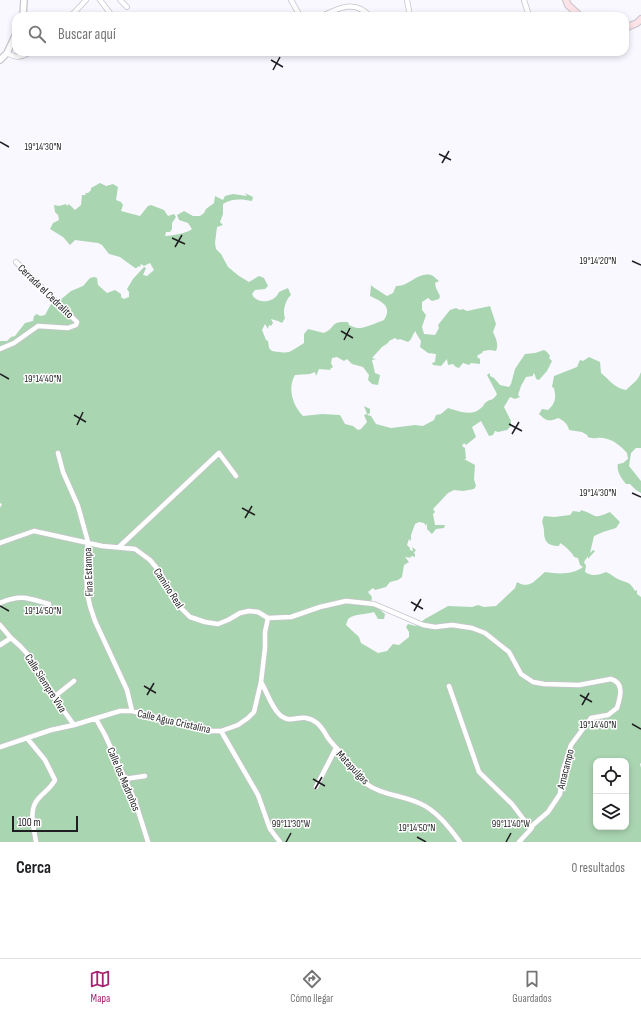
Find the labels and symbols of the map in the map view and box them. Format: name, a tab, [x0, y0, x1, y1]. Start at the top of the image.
text: 19°14'30"N	[25, 141, 61, 153]
text: 19°14'20"N	[580, 255, 616, 267]
street label: Cerrada el Cedralito	[15, 262, 77, 321]
text: 19°14'40"N	[25, 373, 61, 385]
text: 19°14'30"N	[580, 487, 616, 499]
street label: Fina Estampa	[81, 547, 96, 597]
street label: Camino Real	[151, 566, 186, 611]
text: 19°14'50"N	[25, 605, 61, 617]
street label: Calle Siempre Viva	[22, 652, 69, 715]
street label: Calle Agua Cristalina	[136, 707, 212, 736]
text: 19°14'40"N	[580, 719, 616, 731]
street label: Calle los Madroños	[104, 745, 143, 813]
street label: Amacampo	[554, 747, 577, 792]
street label: Matapulgas	[334, 748, 372, 787]
scale bar	[12, 814, 78, 833]
text: 99°11'30"W	[272, 818, 311, 830]
text: 99°11'40"W	[492, 818, 531, 830]
text: 19°14'50"N	[399, 822, 435, 834]

